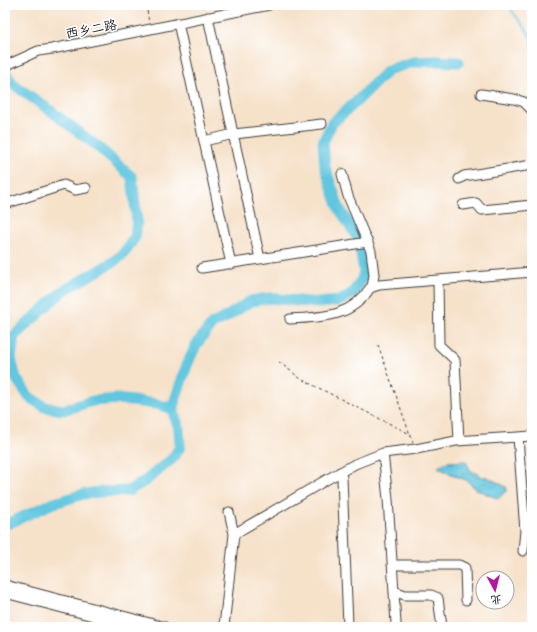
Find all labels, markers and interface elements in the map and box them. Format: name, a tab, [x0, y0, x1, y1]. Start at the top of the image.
street label: 西乡二路	[64, 15, 118, 41]
north arrow	[475, 570, 515, 610]
text: 北	[490, 592, 503, 609]

